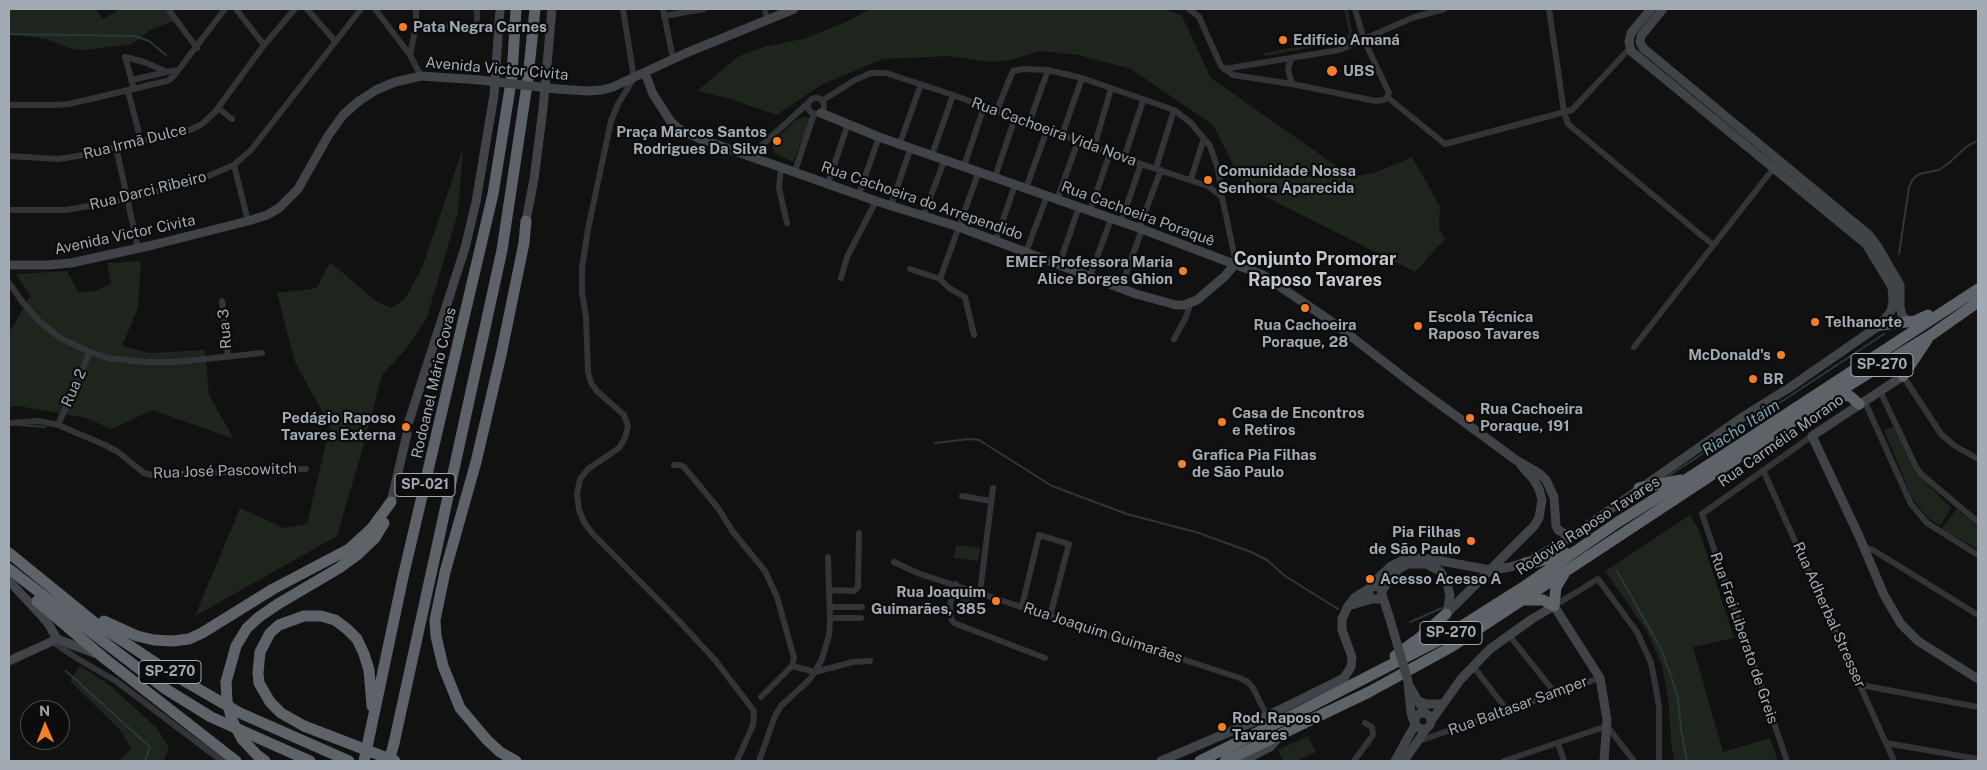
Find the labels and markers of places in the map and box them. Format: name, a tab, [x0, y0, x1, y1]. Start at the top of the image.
place label: Pata Negra Carnes	[413, 18, 547, 36]
marker: Pata Negra Carnes	[397, 21, 409, 33]
place label: Edifício Amaná	[1293, 31, 1400, 49]
marker: Edifício Amaná	[1277, 34, 1289, 46]
place label: UBS	[1343, 62, 1375, 80]
marker: UBS	[1325, 64, 1339, 78]
place label: Praça Marcos Santos Rodrigues Da Silva	[616, 123, 767, 158]
marker: Praça Marcos Santos Rodrigues Da Silva	[771, 135, 783, 147]
place label: Comunidade Nossa Senhora Aparecida	[1218, 162, 1356, 197]
marker: Comunidade Nossa Senhora Aparecida	[1202, 174, 1214, 186]
place label: EMEF Professora Maria Alice Borges Ghion	[1005, 253, 1173, 288]
marker: EMEF Professora Maria Alice Borges Ghion	[1177, 265, 1189, 277]
marker: Rua Cachoeira Poraque, 28	[1299, 302, 1311, 314]
place label: Escola Técnica Raposo Tavares	[1428, 308, 1540, 343]
place label: Telhanorte	[1825, 313, 1902, 331]
place label: Rua Cachoeira Poraque, 28	[1253, 316, 1357, 351]
marker: Telhanorte	[1809, 316, 1821, 328]
marker: Escola Técnica Raposo Tavares	[1412, 320, 1424, 332]
place label: McDonald's	[1688, 346, 1771, 364]
marker: McDonald's	[1775, 349, 1787, 361]
place label: BR	[1763, 370, 1784, 388]
marker: BR	[1747, 373, 1759, 385]
place label: Rua Cachoeira Poraque, 191	[1480, 400, 1583, 435]
place label: Casa de Encontros e Retiros	[1232, 404, 1365, 439]
place label: Pedágio Raposo Tavares Externa	[281, 409, 396, 444]
marker: Rua Cachoeira Poraque, 191	[1464, 412, 1476, 424]
marker: Casa de Encontros e Retiros	[1216, 416, 1228, 428]
marker: Pedágio Raposo Tavares Externa	[400, 421, 412, 433]
place label: Grafica Pia Filhas de São Paulo	[1192, 446, 1317, 481]
marker: Grafica Pia Filhas de São Paulo	[1176, 458, 1188, 470]
place label: Pia Filhas de São Paulo	[1369, 523, 1461, 558]
marker: Pia Filhas de São Paulo	[1465, 535, 1477, 547]
place label: Acesso Acesso A	[1380, 570, 1501, 588]
marker: Acesso Acesso A	[1364, 573, 1376, 585]
place label: Rua Joaquim Guimarães, 385	[871, 583, 986, 618]
marker: Rua Joaquim Guimarães, 385	[990, 595, 1002, 607]
place label: Rod. Raposo Tavares	[1232, 709, 1320, 744]
marker: Rod. Raposo Tavares	[1216, 721, 1228, 733]

